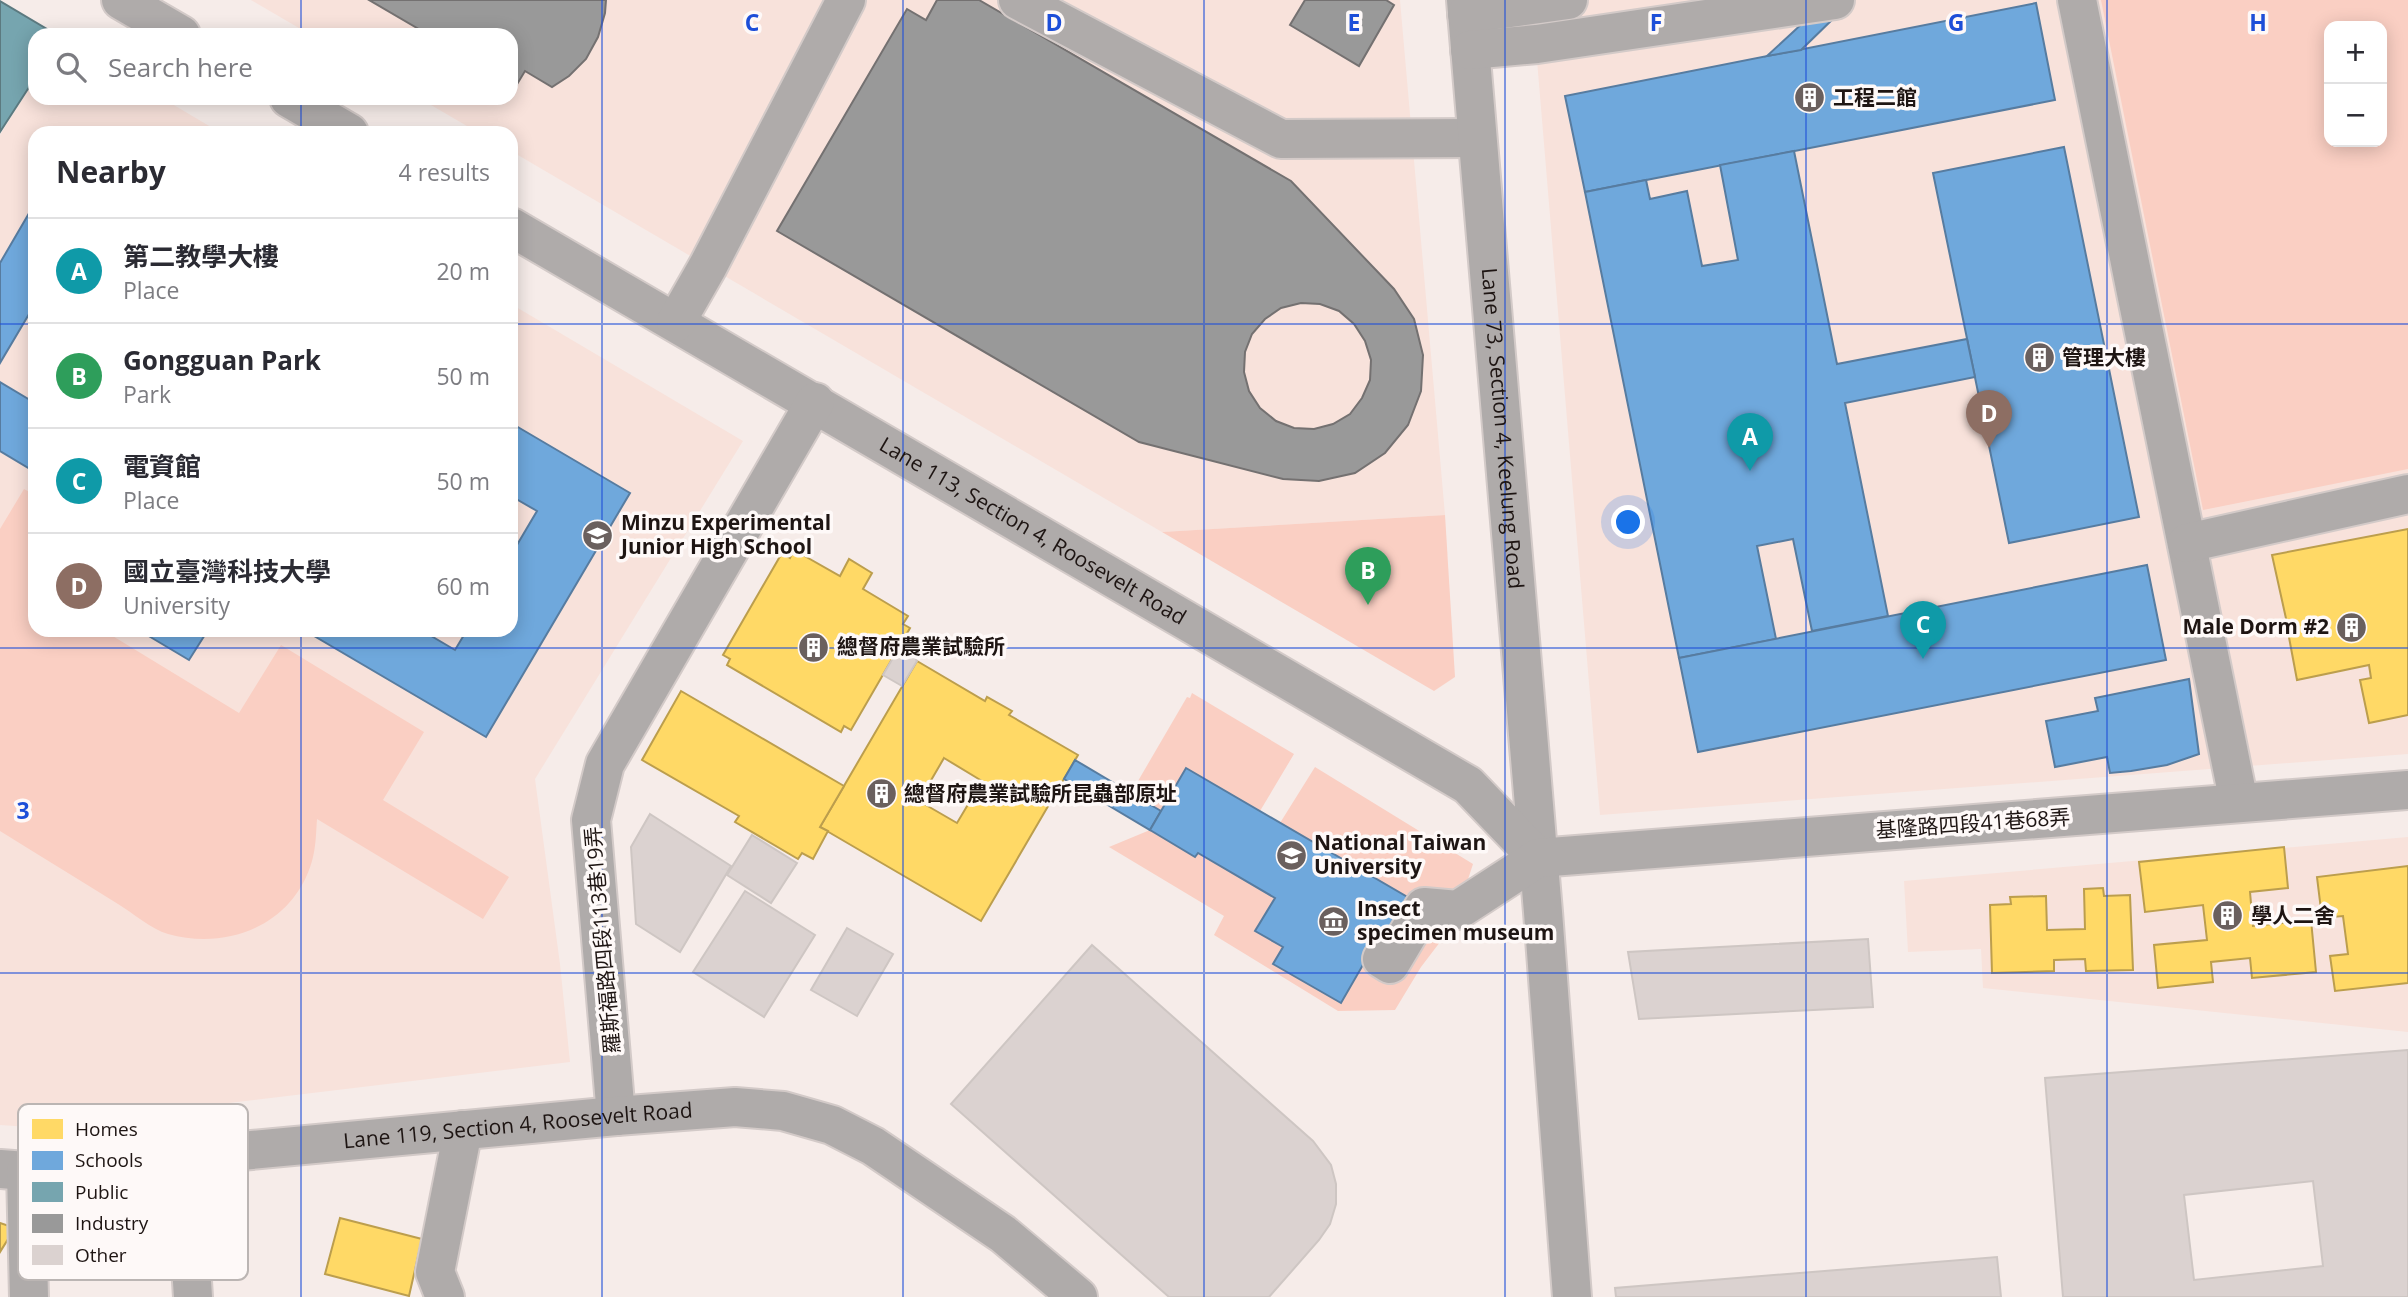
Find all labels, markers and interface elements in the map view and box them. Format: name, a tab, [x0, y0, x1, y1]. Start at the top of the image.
text: C	[745, 6, 759, 38]
text: D	[1045, 6, 1063, 38]
text: E	[1348, 6, 1360, 38]
text: F	[1650, 6, 1662, 38]
text: G	[1948, 6, 1964, 38]
text: H	[2249, 6, 2267, 38]
map controls	[2324, 21, 2387, 147]
button: +	[2324, 21, 2387, 84]
search box	[28, 28, 518, 105]
icon: search	[52, 48, 90, 86]
text: Search here	[108, 49, 253, 85]
building icon: 工程二館	[1793, 81, 1827, 115]
place label: 工程二館	[1833, 83, 1917, 111]
button: −	[2324, 84, 2387, 147]
text: Nearby	[56, 151, 166, 192]
text: 4 results	[399, 156, 490, 188]
text: 第二教學大樓	[123, 238, 279, 274]
text: A	[71, 255, 87, 287]
text: 20 m	[436, 255, 490, 287]
street label: Lane 73, Section 4, Keelung Road	[1476, 267, 1531, 590]
text: Place	[123, 274, 179, 306]
building icon: 管理大樓	[2022, 341, 2056, 375]
text: Gongguan Park	[123, 342, 321, 378]
place label: 管理大樓	[2062, 343, 2146, 371]
text: B	[71, 360, 87, 392]
text: 50 m	[436, 360, 490, 392]
text: Park	[123, 378, 171, 410]
pin: D	[1966, 390, 2012, 448]
pin: A	[1727, 413, 1773, 471]
street label: Lane 113, Section 4, Roosevelt Road	[875, 430, 1192, 631]
text: 電資館	[123, 448, 201, 484]
text: C	[72, 465, 86, 497]
text: 50 m	[436, 465, 490, 497]
text: Place	[123, 484, 179, 516]
your location	[1611, 505, 1645, 539]
place label: Minzu Experimental Junior High School	[619, 508, 831, 560]
school or university icon: Minzu Experimental Junior High School	[581, 518, 615, 552]
pin: B	[1345, 547, 1391, 605]
text: 國立臺灣科技大學	[123, 553, 331, 589]
text: D	[70, 570, 88, 602]
text: 60 m	[436, 570, 490, 602]
text: University	[123, 589, 230, 621]
pin: C	[1900, 601, 1946, 659]
building icon: Male Dorm #2	[2335, 610, 2369, 644]
place label: Male Dorm #2	[2183, 612, 2329, 640]
building icon: 總督府農業試驗所	[797, 630, 831, 664]
place label: 總督府農業試驗所	[837, 632, 1005, 660]
building icon: 總督府農業試驗所昆蟲部原址	[864, 777, 898, 811]
place label: 總督府農業試驗所昆蟲部原址	[904, 779, 1177, 807]
text: 3	[16, 794, 30, 826]
street label: 基隆路四段41巷68弄	[1875, 802, 2071, 844]
street label: 羅斯福路四段113巷19弄	[578, 825, 626, 1055]
place label: National Taiwan University	[1314, 828, 1486, 880]
school or university icon: National Taiwan University	[1274, 838, 1308, 872]
place label: Insect specimen museum	[1357, 894, 1554, 946]
building icon: 學人二舍	[2211, 899, 2245, 933]
place label: 學人二舍	[2251, 901, 2335, 929]
museum icon: Insect specimen museum	[1317, 904, 1351, 938]
street label: Lane 119, Section 4, Roosevelt Road	[342, 1095, 693, 1154]
legend	[18, 1104, 248, 1280]
text: Homes	[75, 1116, 138, 1142]
text: Schools	[75, 1147, 143, 1173]
text: Public	[75, 1179, 128, 1205]
text: Industry	[75, 1210, 149, 1236]
text: Other	[75, 1242, 127, 1268]

